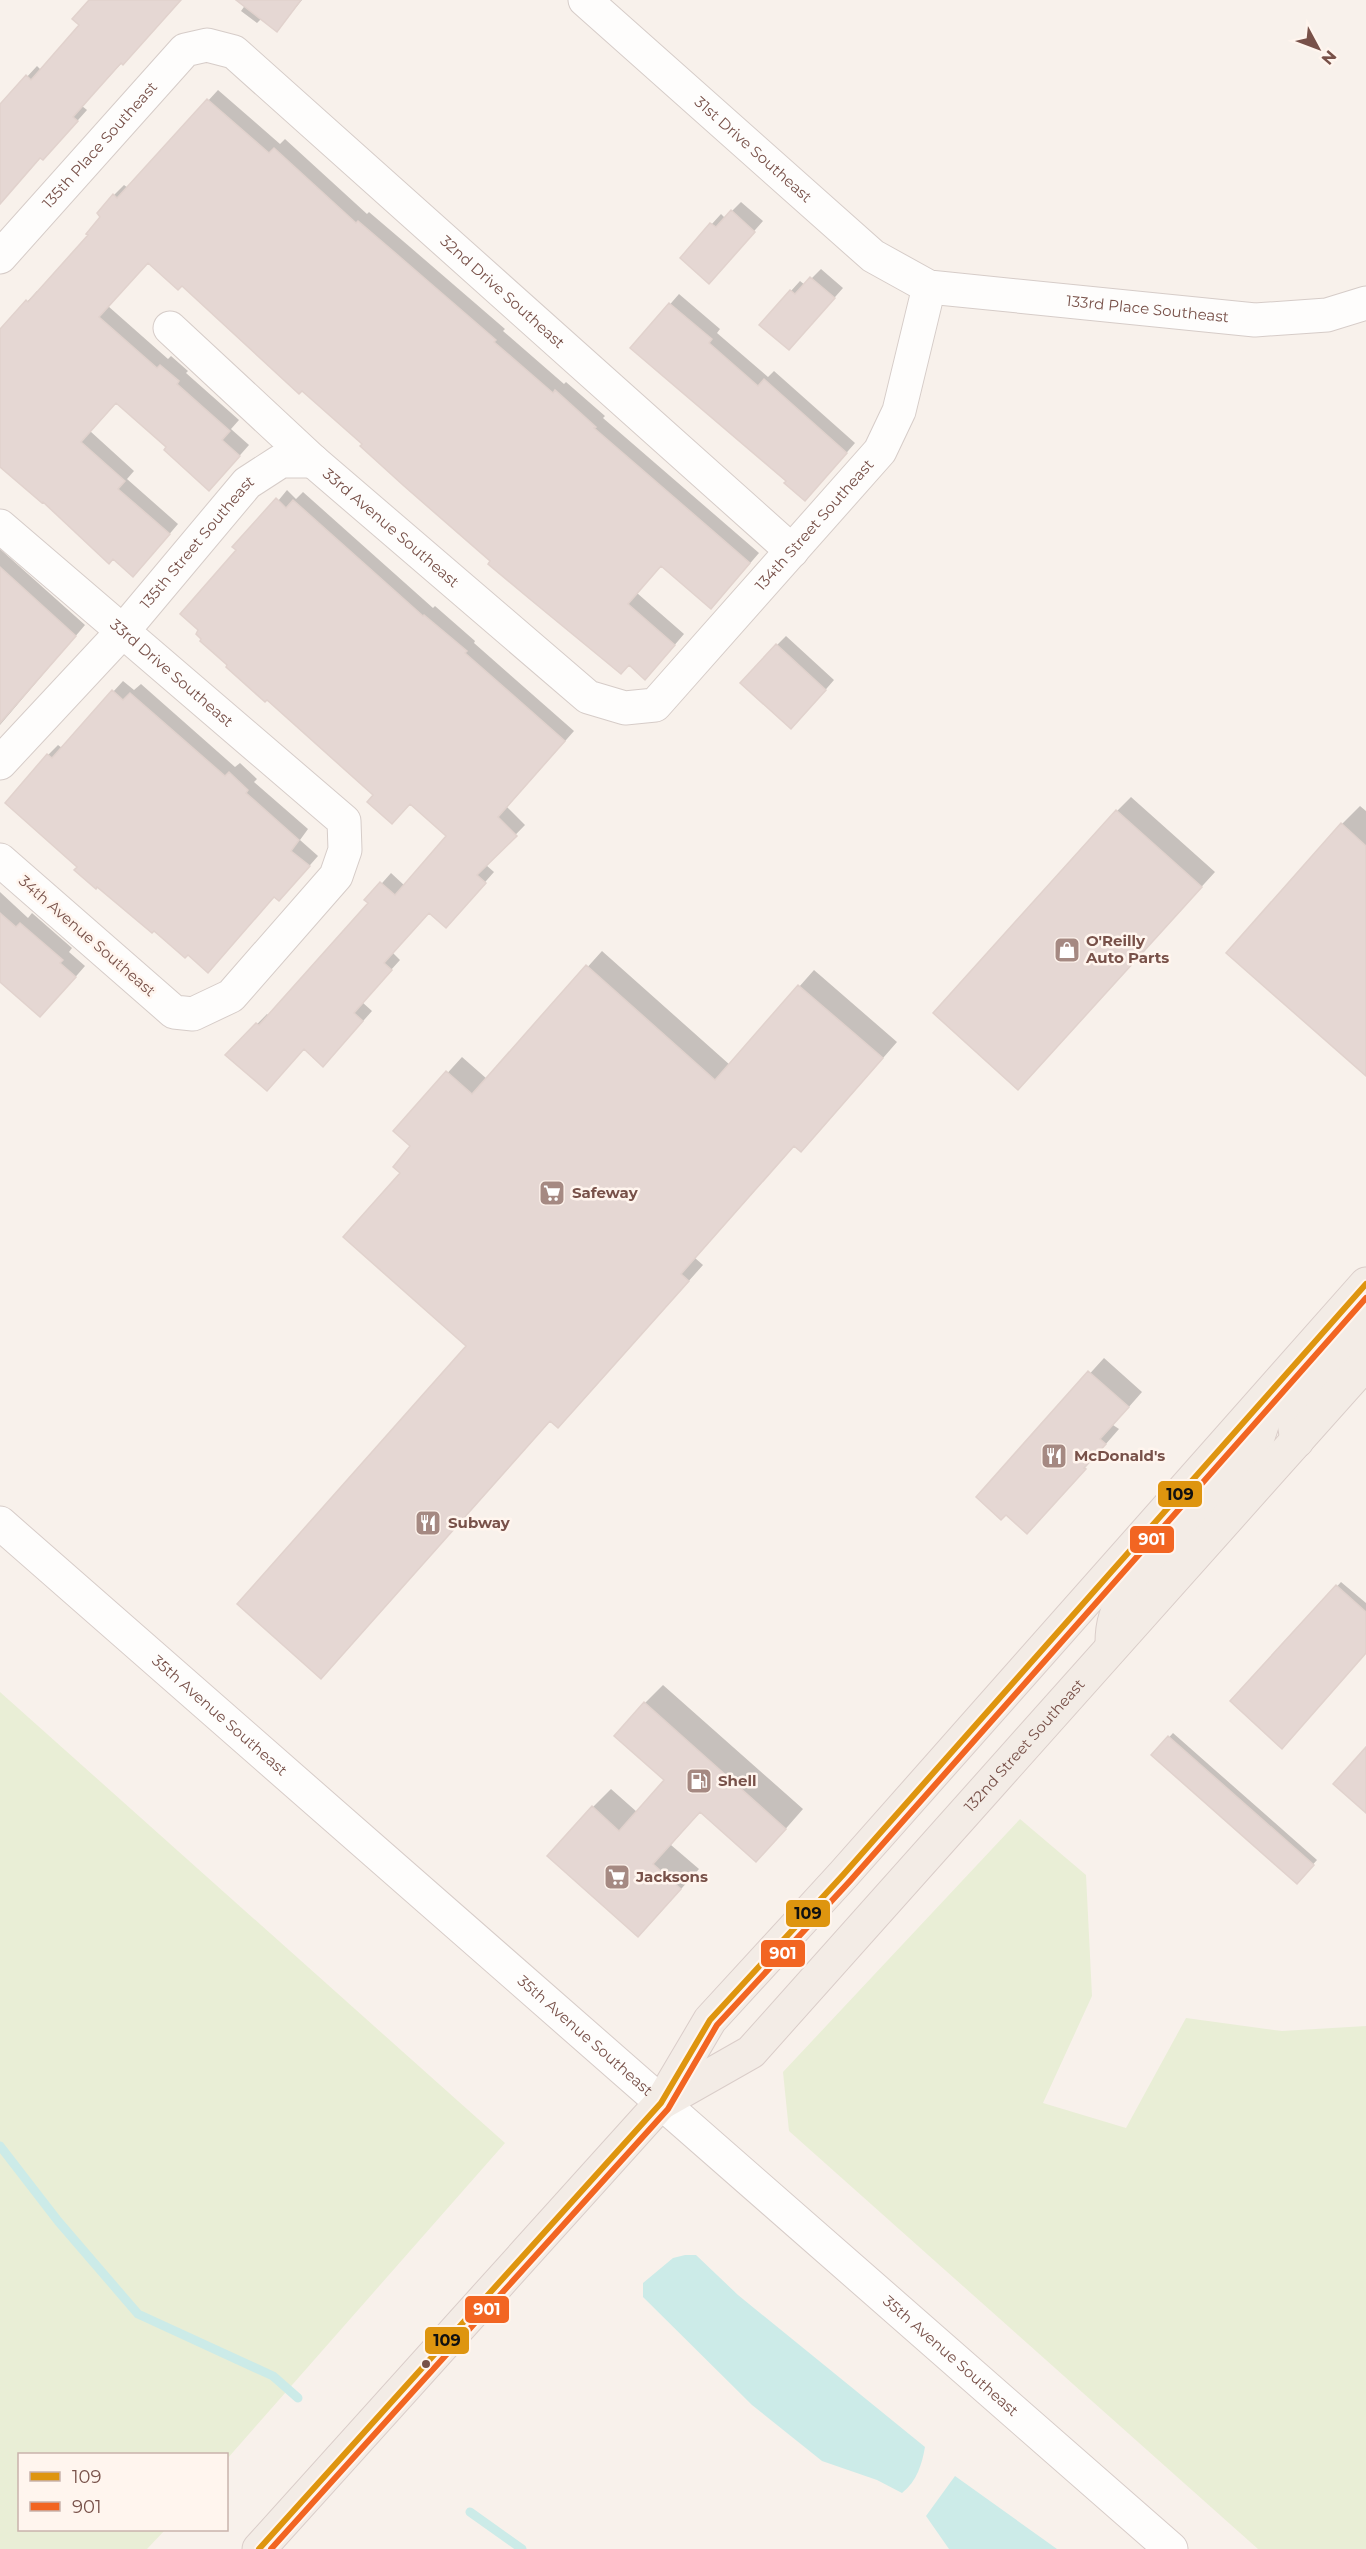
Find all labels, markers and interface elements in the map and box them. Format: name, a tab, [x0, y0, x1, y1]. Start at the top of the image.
north arrow	[1288, 18, 1348, 78]
text: N	[1318, 46, 1340, 69]
street label: 135th Place Southeast	[38, 78, 161, 212]
street label: 31st Drive Southeast	[691, 92, 816, 206]
street label: 32nd Drive Southeast	[436, 231, 569, 352]
street label: 133rd Place Southeast	[1065, 291, 1230, 326]
street label: 134th Street Southeast	[751, 455, 877, 594]
street label: 33rd Avenue Southeast	[319, 464, 463, 591]
street label: 135th Street Southeast	[136, 471, 257, 613]
street label: 33rd Drive Southeast	[106, 615, 237, 731]
street label: 34th Avenue Southeast	[15, 871, 160, 1000]
place label: O'Reilly Auto Parts	[1085, 931, 1169, 967]
shop icon: O'Reilly Auto Parts	[1052, 935, 1082, 965]
supermarket icon: Safeway	[537, 1178, 567, 1208]
place label: Safeway	[572, 1183, 639, 1202]
restaurant icon: McDonald's	[1039, 1441, 1069, 1471]
place label: McDonald's	[1074, 1446, 1165, 1465]
line badge: 109	[1157, 1480, 1203, 1508]
text: 109	[1166, 1485, 1194, 1504]
restaurant icon: Subway	[413, 1508, 443, 1538]
place label: Subway	[448, 1513, 511, 1532]
line badge: 901	[1129, 1525, 1175, 1554]
text: 901	[1138, 1530, 1166, 1549]
street label: 35th Avenue Southeast	[148, 1651, 292, 1779]
street label: 132nd Street Southeast	[960, 1675, 1089, 1816]
fuel station icon: Shell	[684, 1766, 714, 1796]
place label: Shell	[718, 1771, 757, 1790]
supermarket icon: Jacksons	[602, 1862, 632, 1892]
place label: Jacksons	[635, 1867, 708, 1886]
line badge: 109	[785, 1899, 831, 1928]
text: 109	[794, 1904, 822, 1923]
line badge: 901	[760, 1939, 806, 1968]
text: 901	[769, 1944, 797, 1963]
street label: 35th Avenue Southeast	[514, 1971, 657, 2100]
street label: 35th Avenue Southeast	[879, 2291, 1023, 2420]
line badge: 901	[464, 2295, 510, 2324]
text: 901	[473, 2300, 501, 2319]
line badge: 109	[424, 2326, 470, 2355]
text: 109	[433, 2331, 461, 2350]
unlabelled marker	[420, 2358, 432, 2370]
legend	[18, 2453, 228, 2531]
text: 109	[72, 2466, 101, 2488]
text: 901	[72, 2496, 101, 2518]

